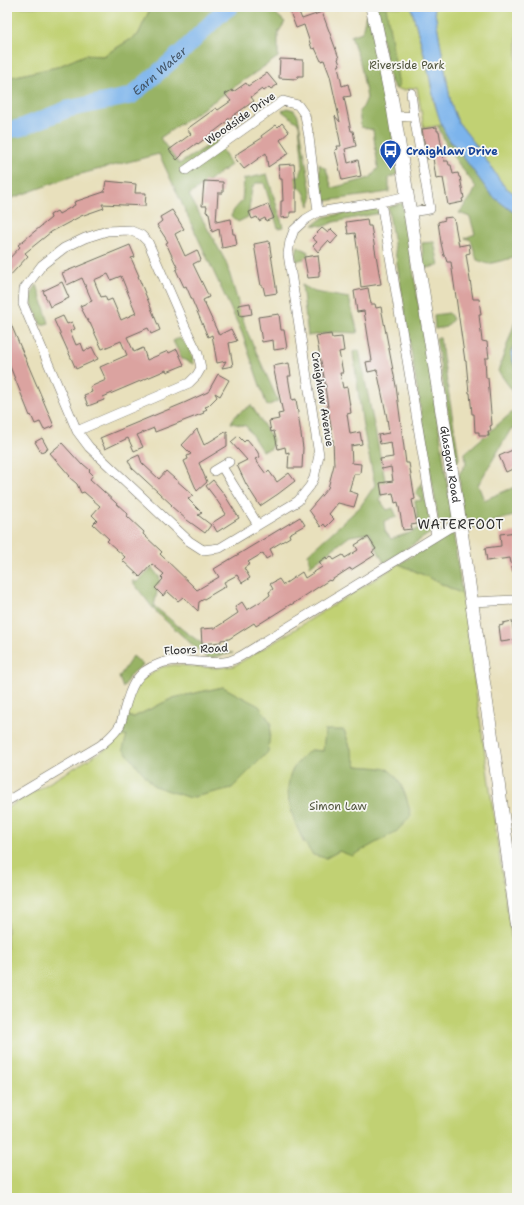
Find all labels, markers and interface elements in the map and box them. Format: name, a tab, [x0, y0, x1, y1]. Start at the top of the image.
water label: Earn Water	[129, 43, 191, 99]
park label: Riverside Park	[369, 58, 445, 73]
street label: Woodside Drive	[202, 89, 278, 148]
bus stop icon: Craighlaw Drive	[377, 138, 403, 171]
place label: Craighlaw Drive	[406, 144, 498, 159]
street label: Craighlaw Avenue	[308, 350, 337, 448]
street label: Glasgow Road	[436, 425, 463, 504]
district label: WATERFOOT	[418, 516, 505, 533]
street label: Floors Road	[164, 640, 228, 659]
park label: Simon Law	[309, 799, 367, 814]

